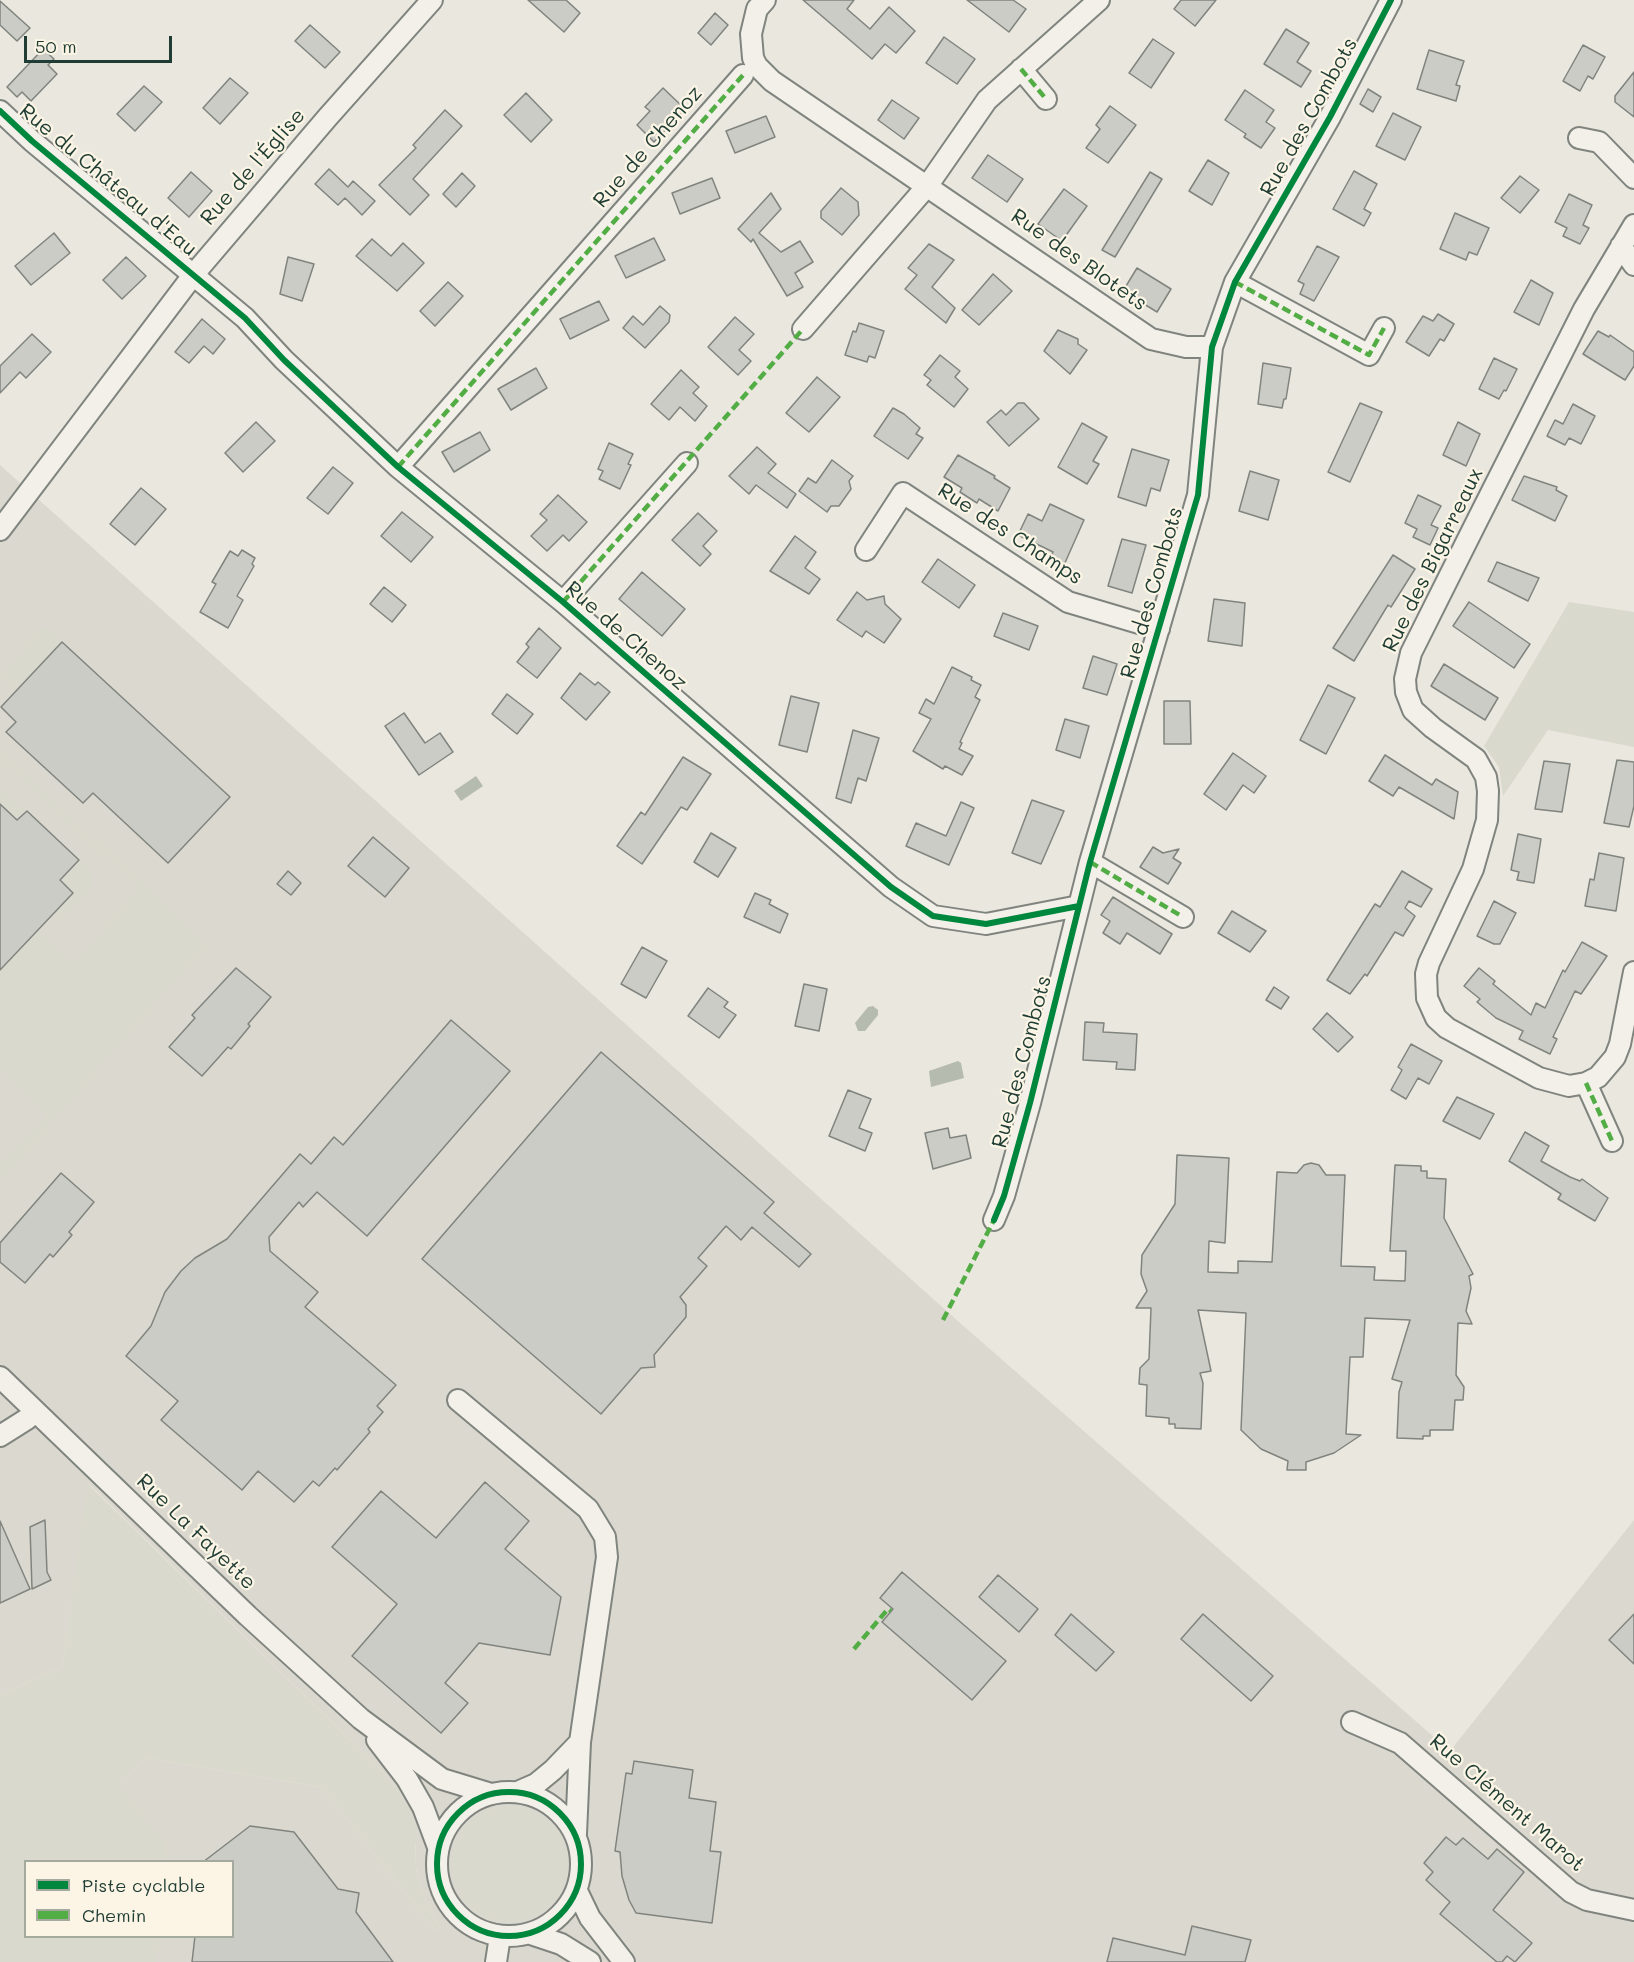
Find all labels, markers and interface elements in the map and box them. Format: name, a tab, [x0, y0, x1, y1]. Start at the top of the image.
scale bar	[27, 24, 176, 62]
street label: Rue des Combots	[1255, 33, 1363, 201]
text: 50 m	[35, 34, 77, 58]
street label: Rue de Chenoz	[588, 81, 708, 213]
street label: Rue du Château d'Eau	[14, 98, 202, 262]
street label: Rue de l'Église	[195, 103, 311, 231]
street label: Rue des Blotets	[1006, 204, 1152, 316]
street label: Rue des Bigarreaux	[1377, 464, 1489, 656]
street label: Rue des Champs	[933, 478, 1087, 590]
street label: Rue des Combots	[1115, 504, 1189, 682]
street label: Rue de Chenoz	[560, 576, 692, 696]
street label: Rue des Combots	[987, 973, 1057, 1151]
street label: Rue La Fayette	[131, 1469, 261, 1595]
street label: Rue Clément Marot	[1424, 1729, 1590, 1877]
legend	[24, 1860, 234, 1938]
text: Piste cyclable	[82, 1873, 206, 1897]
text: Chemin	[82, 1903, 146, 1927]

